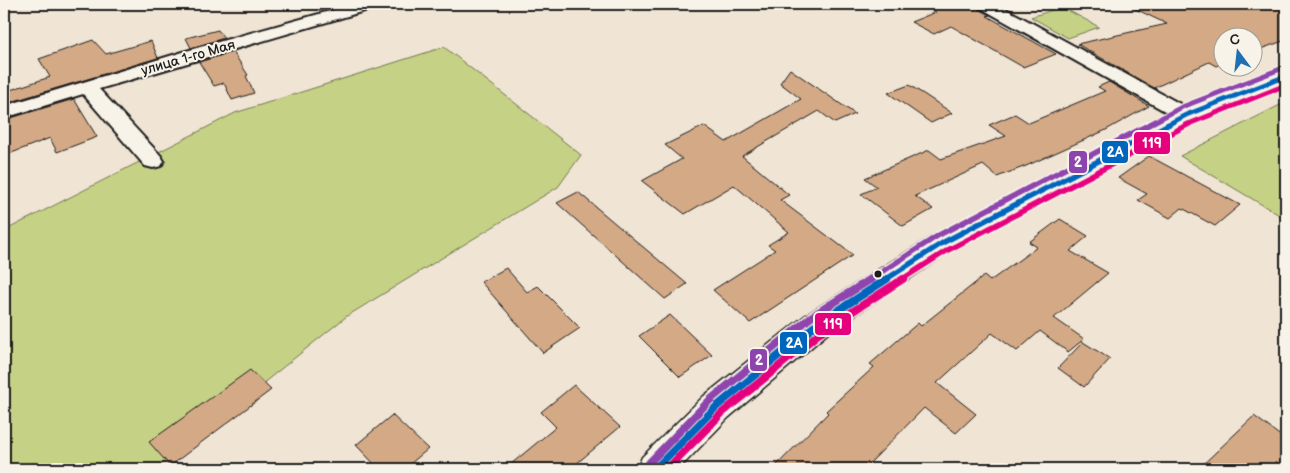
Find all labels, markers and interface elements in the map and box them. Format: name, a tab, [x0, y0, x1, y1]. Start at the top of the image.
north arrow	[1212, 28, 1262, 78]
text: С	[1228, 30, 1242, 49]
street label: улица 1-го Мая	[139, 36, 237, 79]
line badge: 119	[1133, 131, 1171, 155]
text: 119	[1142, 135, 1162, 152]
line badge: 2А	[1101, 140, 1129, 164]
text: 2А	[1106, 144, 1124, 161]
line badge: 2	[1068, 150, 1088, 174]
text: 2	[1074, 154, 1083, 171]
unlabelled marker	[873, 269, 883, 279]
line badge: 119	[814, 312, 852, 336]
text: 119	[823, 316, 843, 333]
line badge: 2А	[779, 331, 808, 355]
text: 2А	[785, 335, 803, 352]
line badge: 2	[749, 348, 768, 372]
text: 2	[755, 352, 764, 369]

